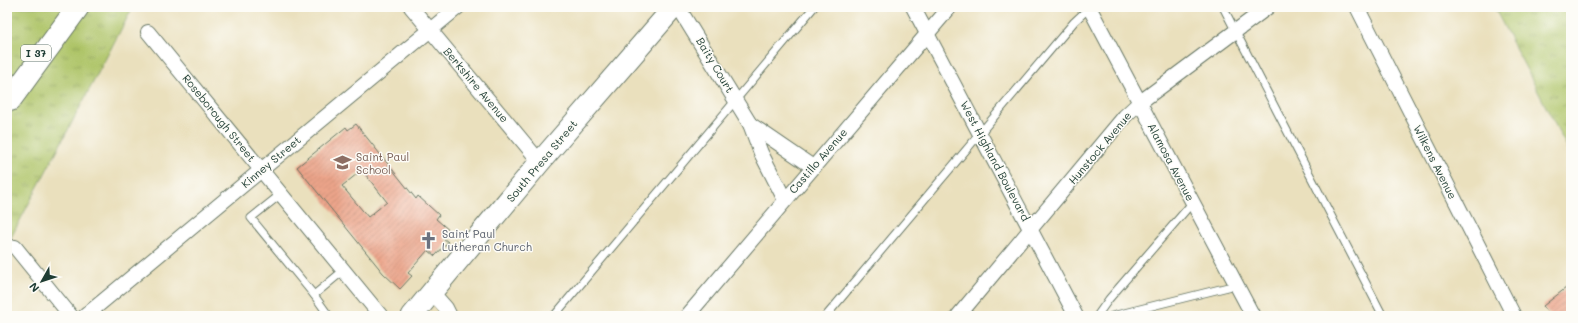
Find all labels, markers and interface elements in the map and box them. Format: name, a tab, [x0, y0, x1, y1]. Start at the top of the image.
street label: Baity Court	[693, 34, 738, 95]
street label: Berkshire Avenue	[440, 44, 512, 126]
road number: I 37	[21, 45, 51, 61]
street label: Roseborough Street	[179, 71, 259, 165]
street label: West Highland Boulevard	[957, 98, 1034, 224]
street label: Hunstock Avenue	[1065, 108, 1135, 187]
street label: South Presa Street	[503, 116, 581, 205]
street label: Alamosa Avenue	[1145, 120, 1198, 204]
street label: Wilkens Avenue	[1410, 122, 1461, 202]
street label: Castillo Avenue	[785, 125, 850, 196]
street label: Kinney Street	[238, 132, 304, 191]
place label: Saint Paul School	[356, 149, 409, 177]
school or university icon: Saint Paul School	[333, 153, 353, 173]
place label: Saint Paul Lutheran Church	[442, 226, 532, 254]
church icon: Saint Paul Lutheran Church	[419, 230, 439, 250]
north arrow	[22, 261, 62, 301]
text: N	[25, 280, 42, 296]

